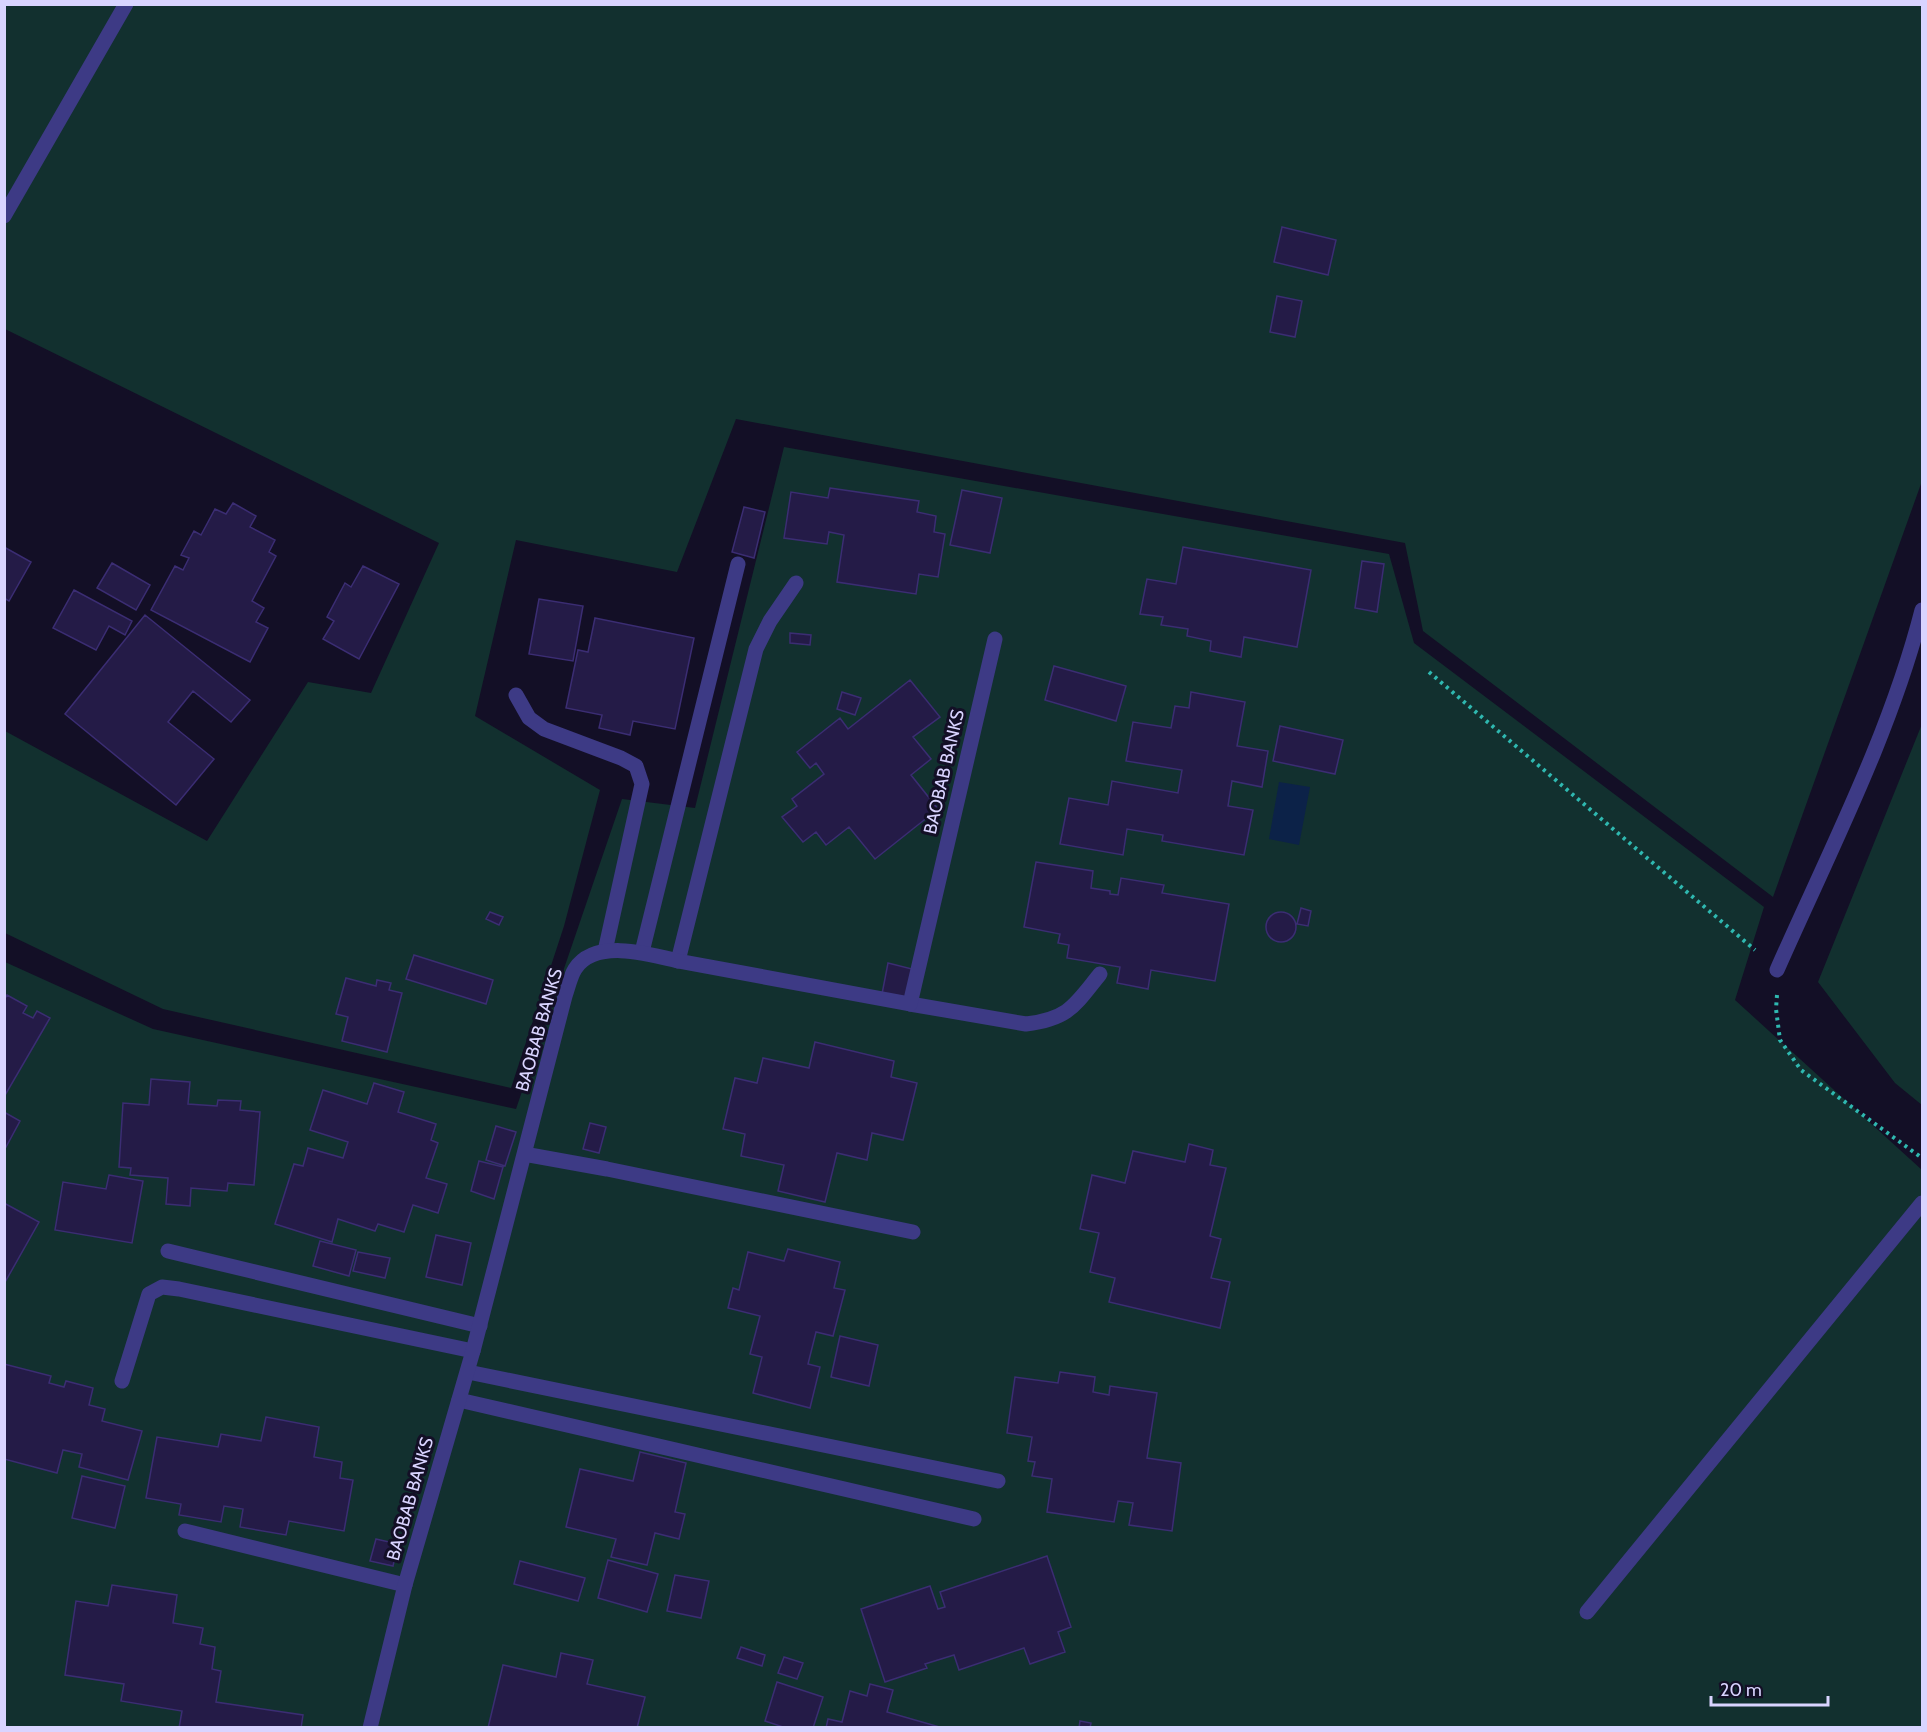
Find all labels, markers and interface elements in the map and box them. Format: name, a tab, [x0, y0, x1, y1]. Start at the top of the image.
street label: BAOBAB BANKS	[919, 708, 969, 836]
street label: BAOBAB BANKS	[511, 966, 567, 1094]
street label: BAOBAB BANKS	[382, 1435, 438, 1563]
scale bar	[1711, 1669, 1828, 1707]
text: 20 m	[1720, 1679, 1762, 1701]

